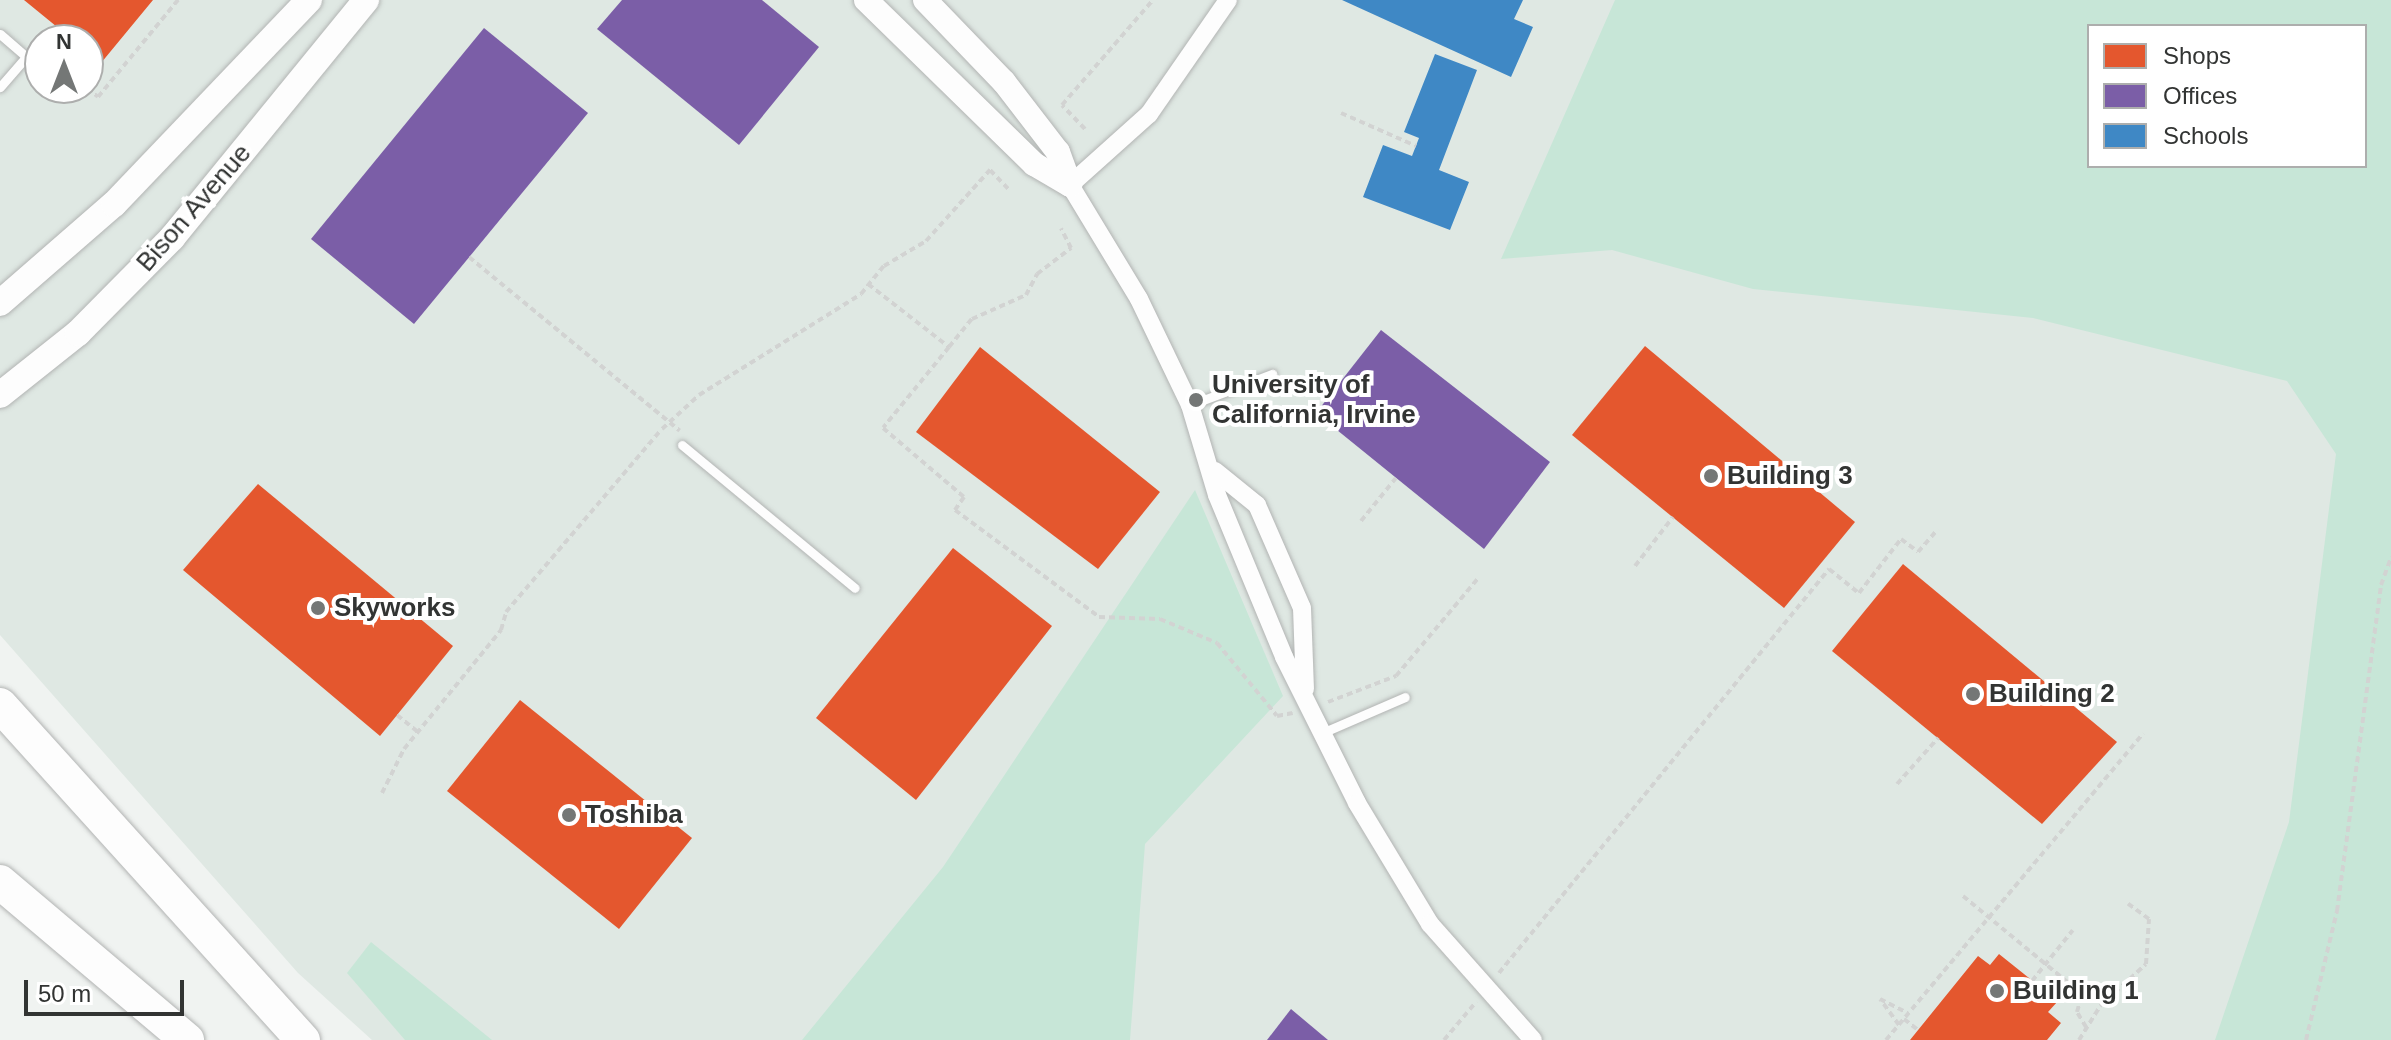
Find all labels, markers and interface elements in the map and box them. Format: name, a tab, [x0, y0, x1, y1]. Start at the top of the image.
north arrow	[24, 24, 104, 104]
legend	[2087, 24, 2367, 168]
text: N	[56, 29, 72, 54]
text: Shops	[2163, 42, 2231, 69]
text: Offices	[2163, 82, 2237, 109]
text: Schools	[2163, 122, 2248, 149]
street label: Bison Avenue	[130, 137, 258, 279]
place label: University of California, Irvine	[1212, 369, 1416, 430]
marker: University of California, Irvine	[1187, 391, 1205, 409]
place label: Building 3	[1727, 460, 1853, 492]
marker: Building 3	[1702, 467, 1720, 485]
place label: Skyworks	[334, 592, 455, 624]
marker: Skyworks	[309, 599, 327, 617]
place label: Building 2	[1989, 678, 2115, 710]
marker: Building 2	[1964, 685, 1982, 703]
place label: Toshiba	[585, 799, 683, 831]
marker: Toshiba	[560, 806, 578, 824]
scale bar	[28, 964, 188, 1014]
place label: Building 1	[2013, 975, 2139, 1007]
text: 50 m	[38, 980, 91, 1007]
marker: Building 1	[1988, 982, 2006, 1000]

